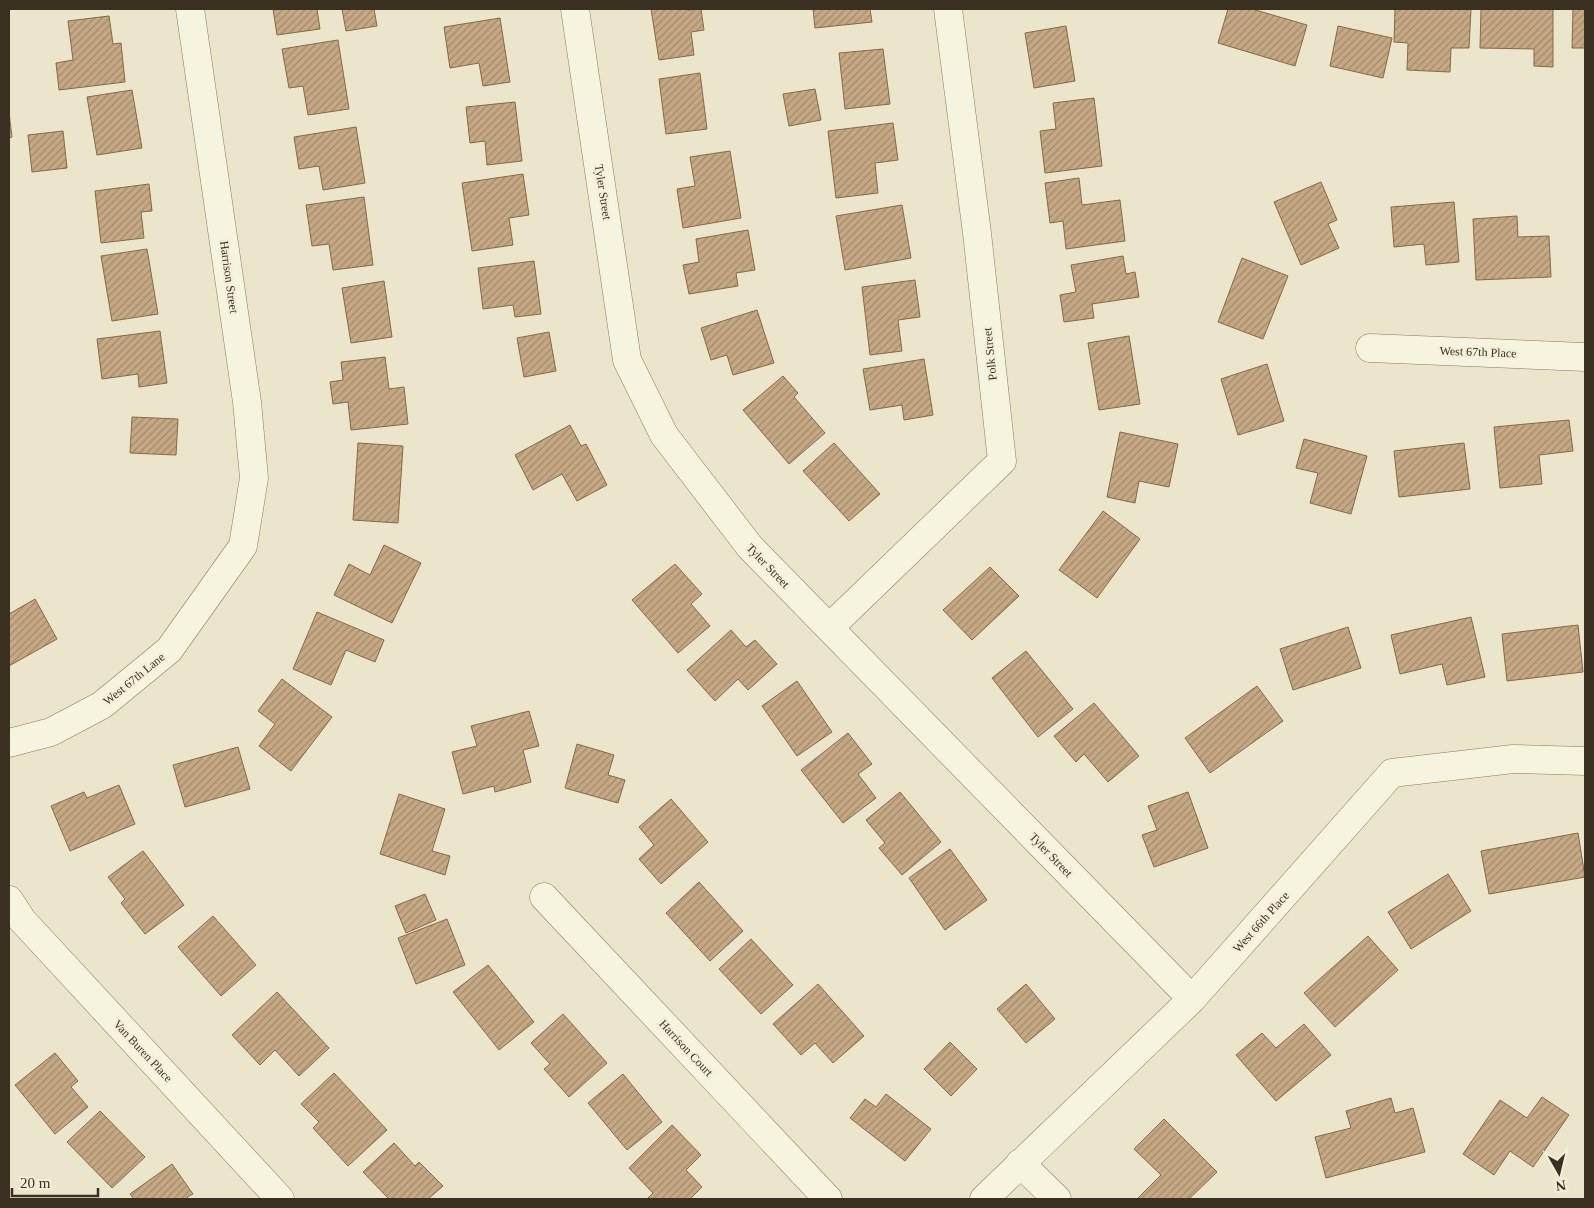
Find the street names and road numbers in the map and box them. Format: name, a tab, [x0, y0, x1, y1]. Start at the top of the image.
street label: Tyler Street	[592, 163, 614, 221]
street label: Harrison Street	[217, 240, 241, 315]
street label: Polk Street	[980, 326, 1000, 381]
street label: West 67th Place	[1439, 344, 1517, 360]
street label: Tyler Street	[743, 541, 793, 592]
street label: West 67th Lane	[100, 650, 168, 708]
street label: Tyler Street	[1026, 830, 1076, 881]
street label: West 66th Place	[1230, 889, 1292, 955]
street label: Van Buren Place	[111, 1017, 175, 1085]
street label: Harrison Court	[656, 1017, 716, 1080]

